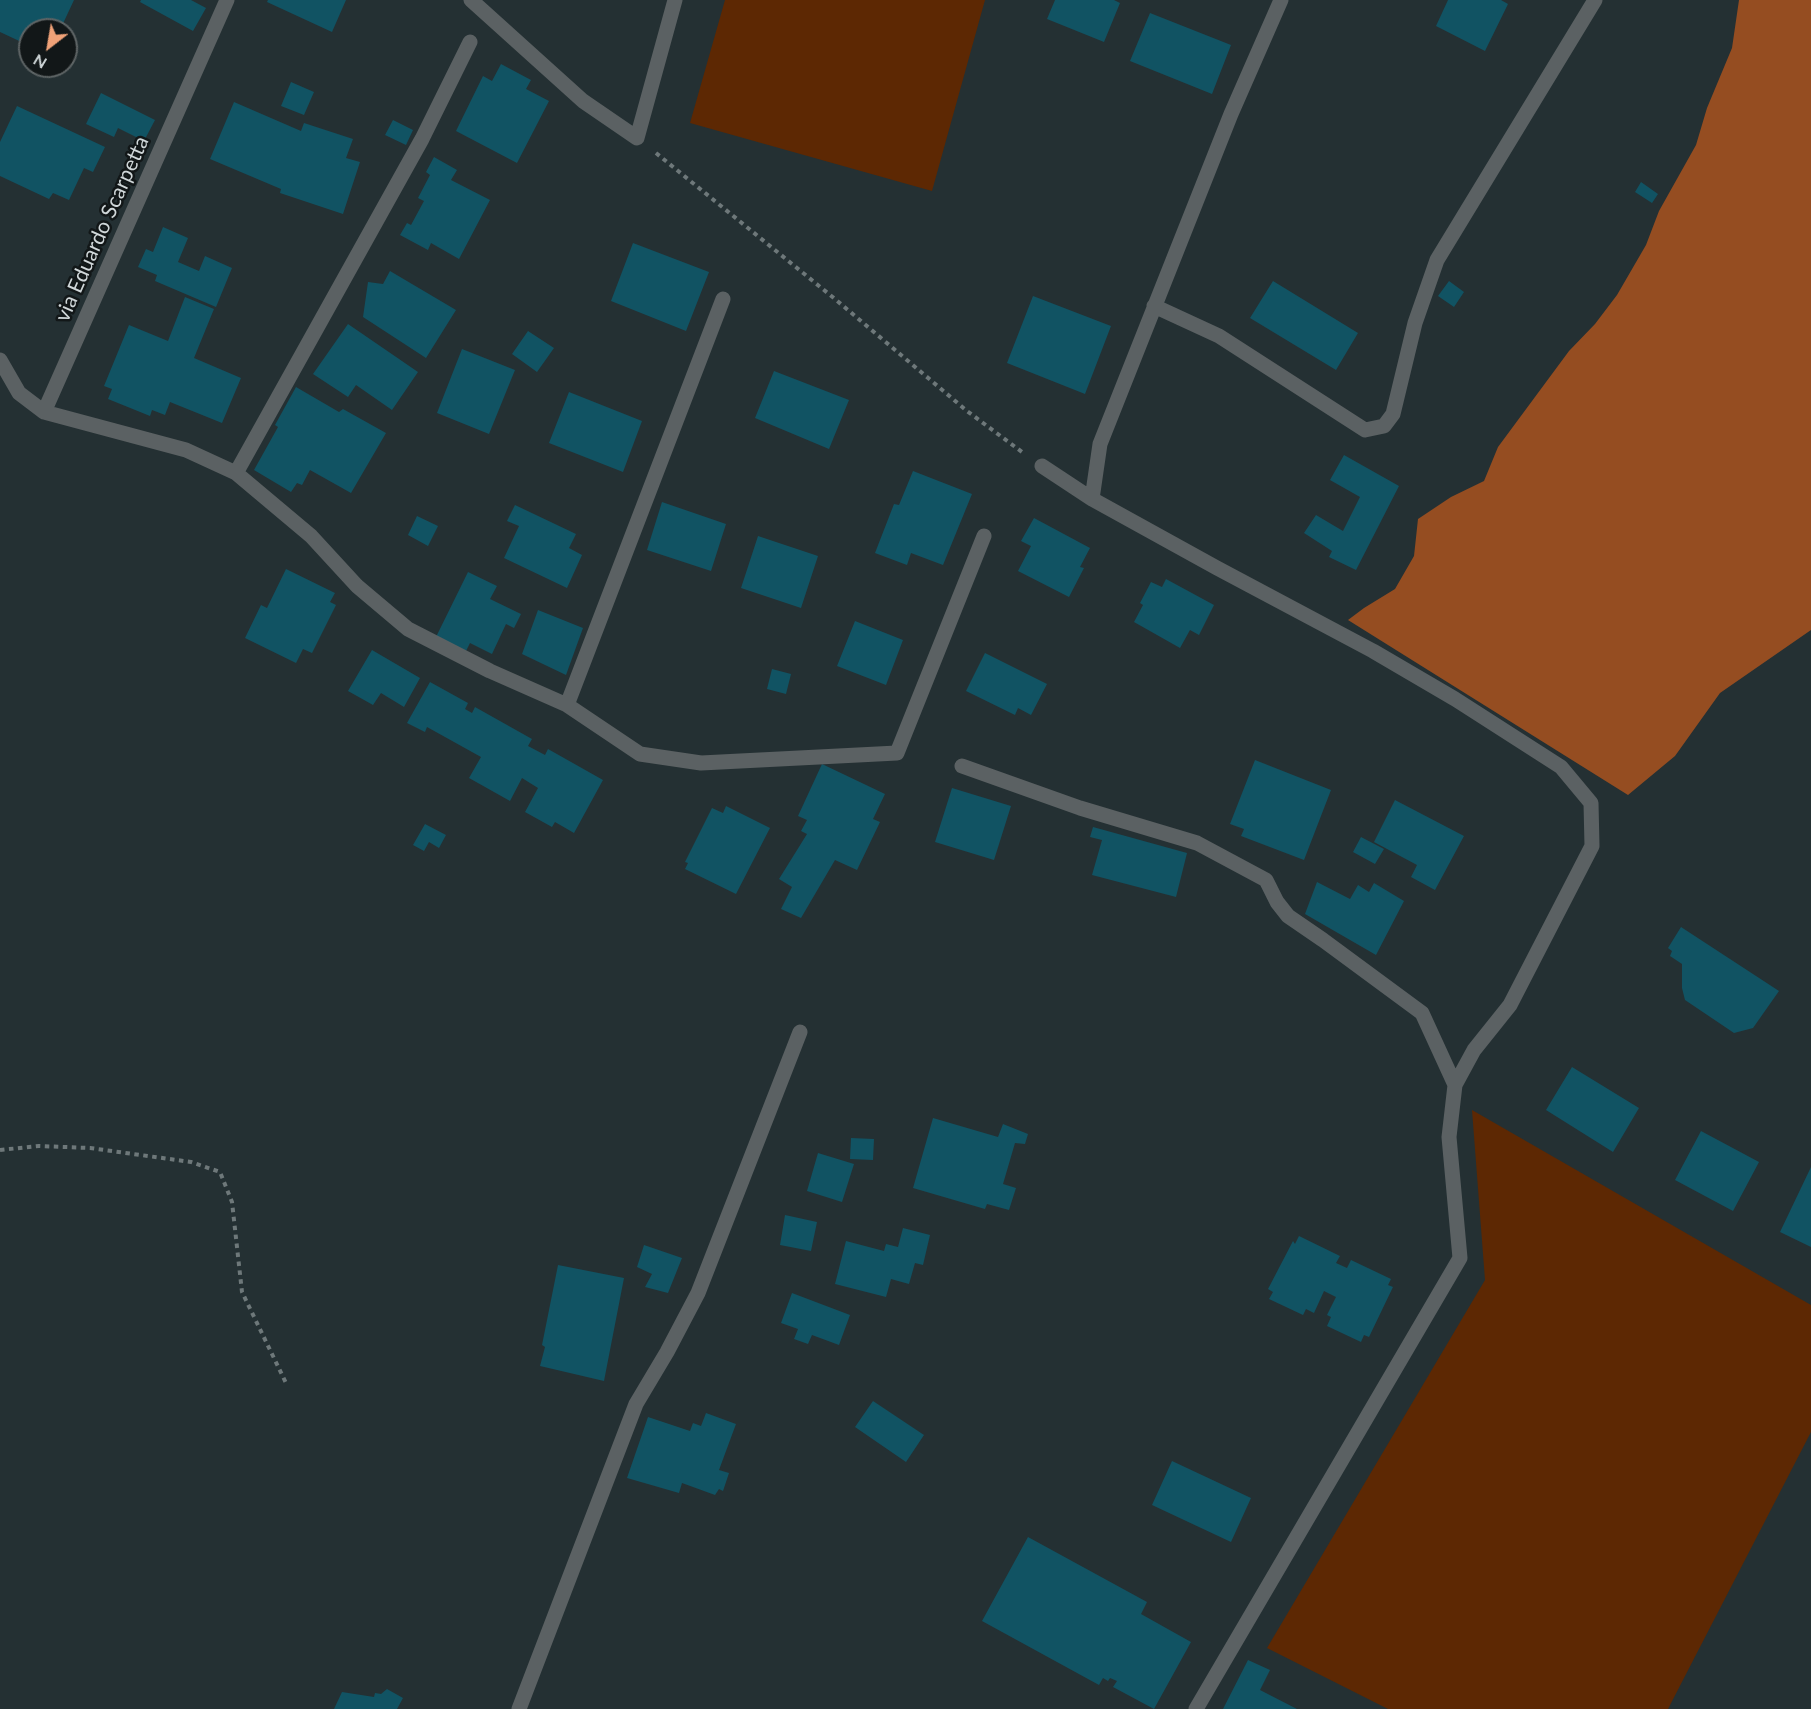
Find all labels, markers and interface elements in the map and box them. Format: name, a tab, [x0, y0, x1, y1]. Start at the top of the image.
north arrow	[18, 18, 78, 78]
text: N	[29, 51, 50, 73]
street label: via Eduardo Scarpetta	[50, 132, 154, 326]

